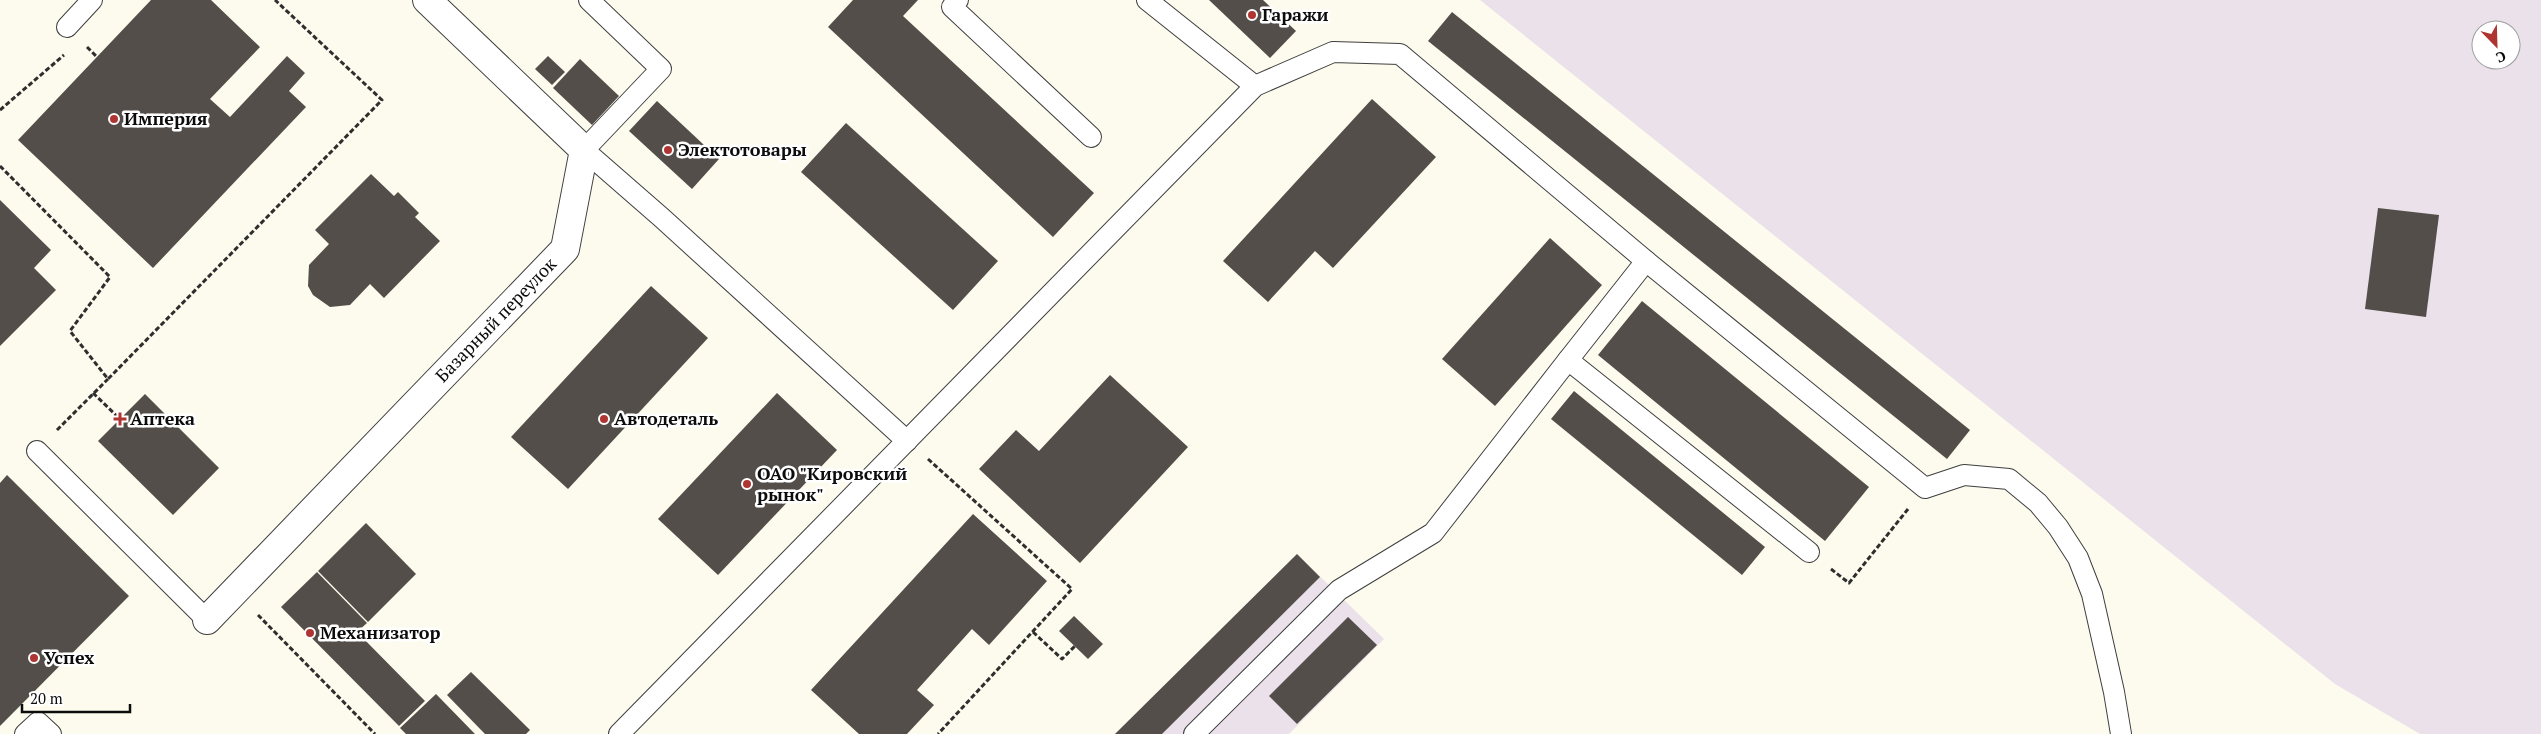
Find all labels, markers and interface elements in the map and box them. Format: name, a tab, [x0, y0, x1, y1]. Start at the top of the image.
place label: Гаражи	[1262, 2, 1329, 26]
marker: Гаражи	[1246, 9, 1258, 21]
north arrow	[2471, 20, 2521, 70]
text: С	[2493, 47, 2509, 68]
place label: Империя	[124, 106, 207, 130]
marker: Империя	[108, 113, 120, 125]
place label: Электотовары	[678, 137, 807, 161]
marker: Электотовары	[662, 144, 674, 156]
street label: Базарный переулок	[429, 252, 561, 387]
place label: Аптека	[130, 406, 195, 430]
place label: Автодеталь	[614, 406, 718, 430]
marker: Аптека	[114, 413, 126, 425]
marker: Автодеталь	[598, 413, 610, 425]
place label: ОАО "Кировский рынок"	[757, 461, 907, 506]
marker: ОАО "Кировский рынок"	[741, 478, 753, 490]
place label: Механизатор	[320, 620, 441, 644]
marker: Механизатор	[304, 627, 316, 639]
place label: Успех	[44, 645, 94, 669]
marker: Успех	[28, 652, 40, 664]
scale bar	[22, 682, 130, 714]
text: 20 m	[30, 688, 63, 708]

